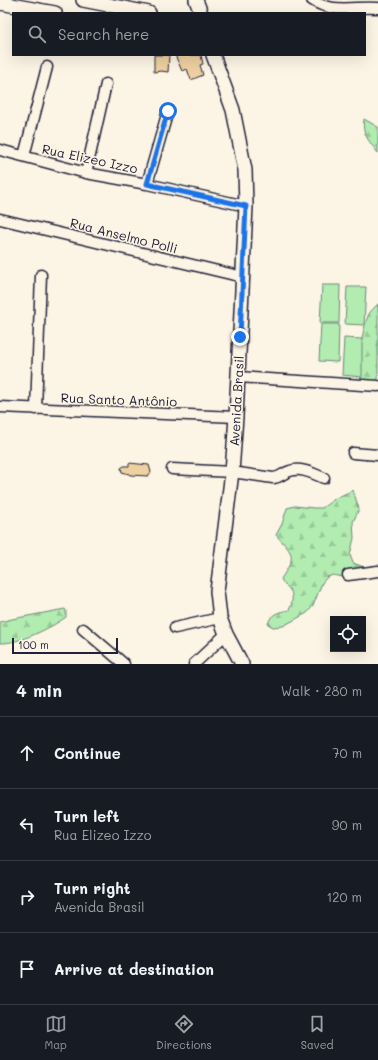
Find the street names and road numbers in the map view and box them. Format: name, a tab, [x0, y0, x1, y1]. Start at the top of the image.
street label: Rua Elizeo Izzo	[41, 140, 140, 176]
street label: Rua Anselmo Polli	[69, 213, 179, 257]
street label: Avenida Brasil	[225, 355, 247, 447]
street label: Rua Santo Antônio	[61, 388, 178, 410]

